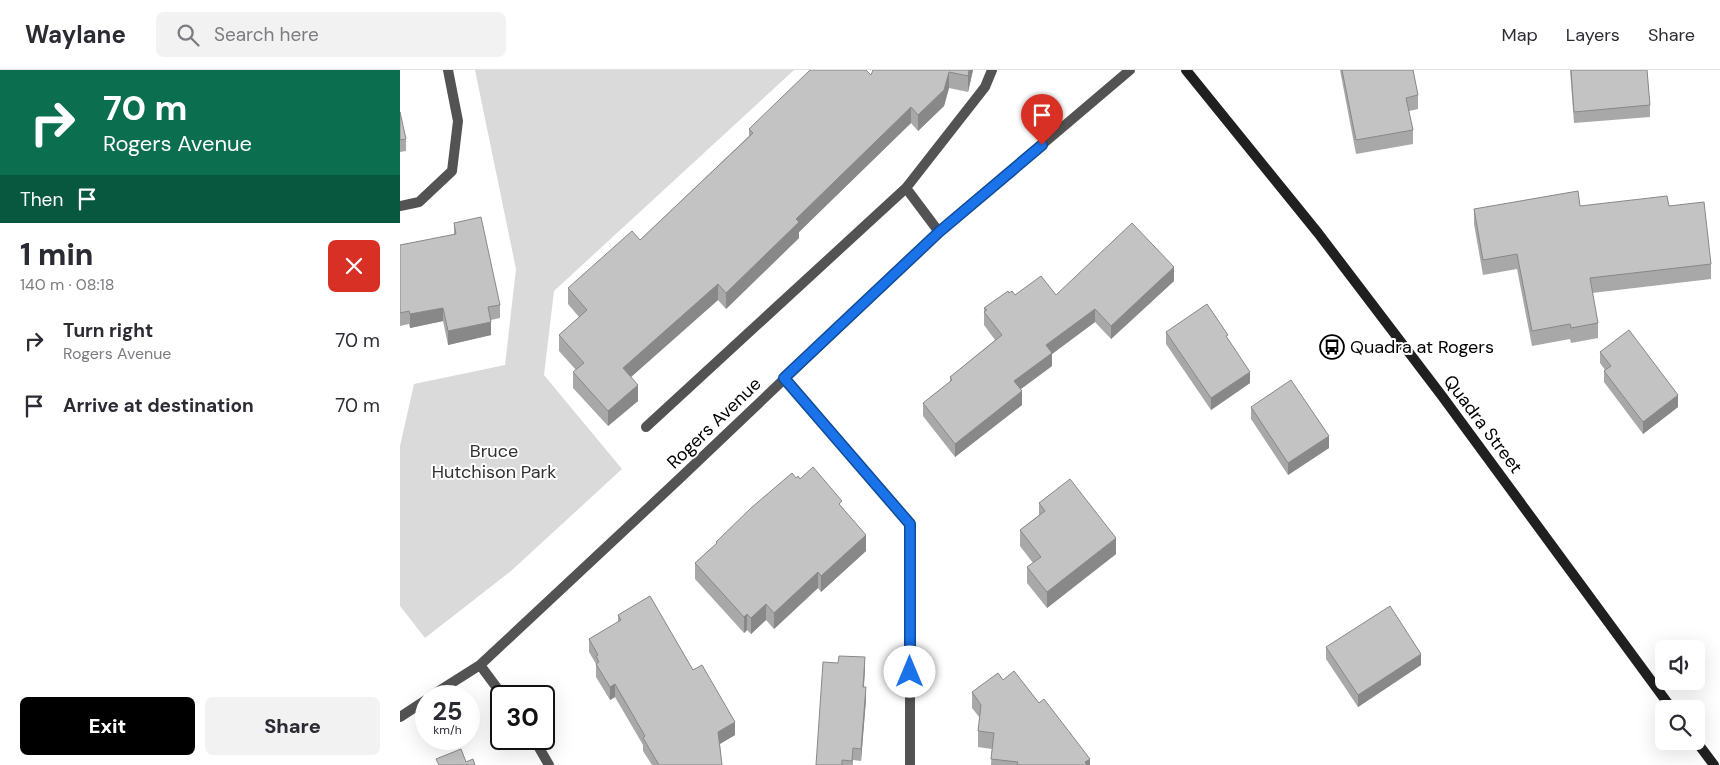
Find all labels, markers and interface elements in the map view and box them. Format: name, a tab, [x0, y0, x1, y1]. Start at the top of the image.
search box	[156, 12, 506, 57]
text: Waylane	[25, 19, 126, 50]
icon: search	[174, 21, 202, 49]
text: Search here	[214, 22, 319, 47]
text: Map	[1502, 23, 1538, 47]
text: Layers	[1566, 23, 1620, 47]
text: Share	[1648, 23, 1695, 47]
text: 70 m	[103, 85, 187, 131]
icon: right	[20, 90, 85, 155]
pin	[1021, 94, 1063, 145]
icon: arrive	[1028, 101, 1056, 129]
text: Rogers Avenue	[103, 129, 252, 158]
icon: arrive	[73, 185, 101, 213]
text: Then	[20, 187, 63, 212]
text: 1 min	[20, 235, 93, 274]
button: close	[328, 240, 380, 292]
text: 140 m · 08:18	[20, 274, 114, 295]
text: Turn right	[63, 318, 153, 343]
icon: right	[20, 327, 48, 355]
text: 70 m	[335, 328, 380, 353]
bus stop icon: Quadra at Rogers	[1319, 334, 1345, 360]
place label: Quadra at Rogers	[1350, 335, 1494, 359]
text: Rogers Avenue	[63, 343, 171, 364]
street label: Quadra Street	[1438, 370, 1528, 478]
street label: Rogers Avenue	[662, 372, 766, 474]
icon: arrive	[20, 392, 48, 420]
text: Arrive at destination	[63, 393, 254, 418]
text: 70 m	[335, 393, 380, 418]
park label: Bruce Hutchison Park	[432, 439, 556, 484]
map controls	[1655, 640, 1705, 750]
button: sound	[1655, 640, 1705, 690]
position arrow	[883, 645, 935, 697]
speed limit sign: 30	[490, 685, 555, 750]
text: 25	[433, 695, 462, 728]
button: Exit	[20, 697, 195, 755]
button: Share	[205, 697, 380, 755]
button: search	[1655, 700, 1705, 750]
text: km/h	[433, 722, 462, 738]

